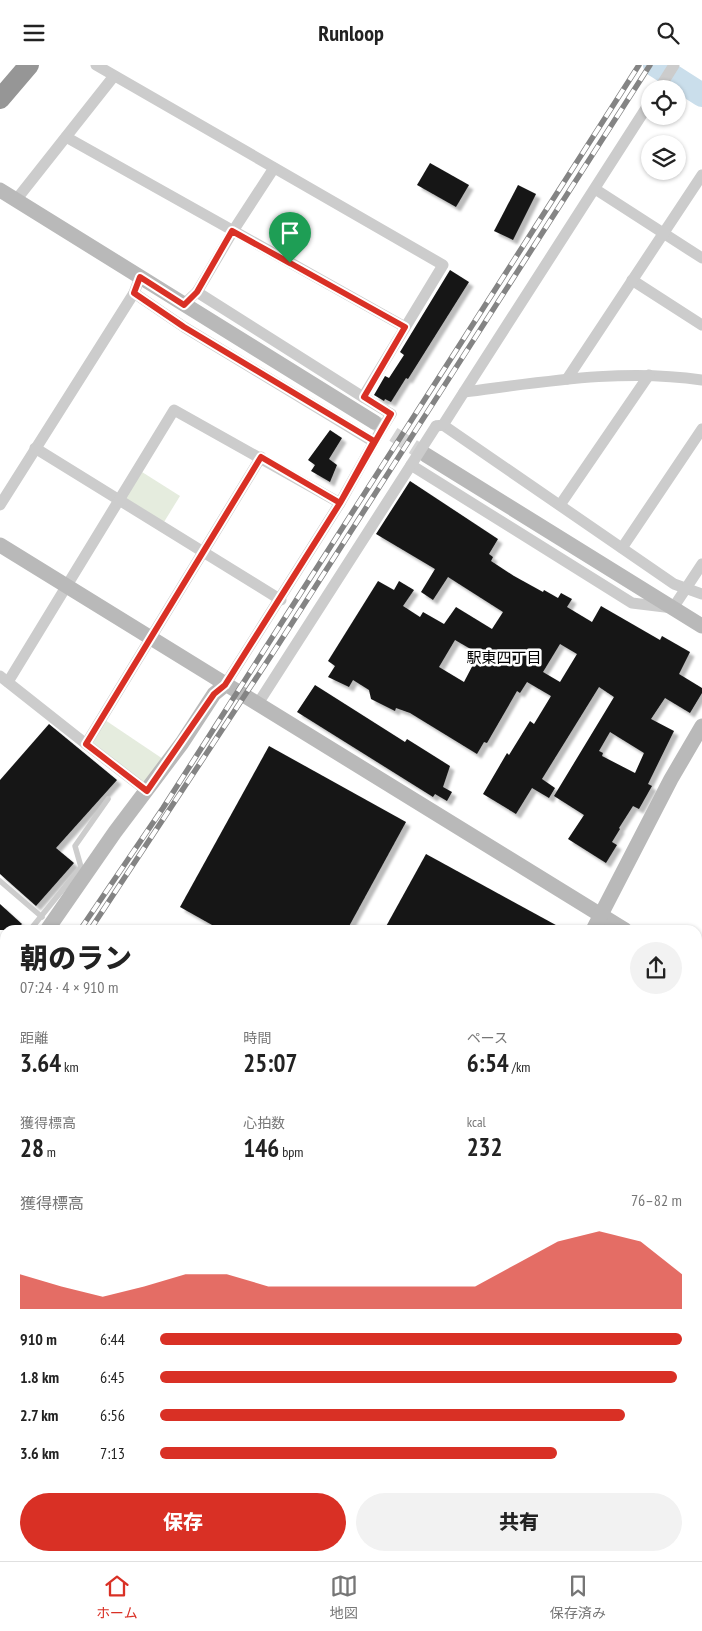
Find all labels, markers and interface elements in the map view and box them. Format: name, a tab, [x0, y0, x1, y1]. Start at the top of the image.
icon: menu	[20, 19, 48, 47]
text: Runloop	[318, 19, 384, 47]
icon: search	[654, 19, 682, 47]
map controls	[641, 80, 686, 180]
button: locate	[641, 80, 686, 125]
button: layers	[641, 135, 686, 180]
pin	[269, 212, 311, 263]
icon: arrive	[276, 219, 304, 247]
district label: 駅東四丁目	[466, 648, 542, 667]
text: 朝のラン	[20, 939, 132, 976]
button: share	[630, 942, 682, 994]
text: 07:24 · 4 × 910 m	[20, 977, 118, 997]
text: 距離	[20, 1029, 48, 1047]
text: 時間	[243, 1029, 271, 1047]
text: ペース	[467, 1029, 508, 1047]
text: 3.64	[20, 1047, 61, 1079]
text: 25:07	[243, 1047, 297, 1079]
text: 6:54	[467, 1047, 509, 1079]
text: km	[61, 1058, 79, 1076]
text: /km	[509, 1058, 530, 1076]
text: kcal	[467, 1113, 486, 1131]
text: 獲得標高	[20, 1114, 76, 1132]
text: 心拍数	[243, 1114, 285, 1132]
text: 232	[467, 1131, 503, 1163]
text: 28	[20, 1132, 44, 1164]
text: 146	[243, 1132, 279, 1164]
text: m	[44, 1143, 56, 1161]
text: bpm	[279, 1143, 303, 1161]
text: 76–82 m	[631, 1190, 682, 1210]
text: 獲得標高	[20, 1193, 84, 1213]
text: 910 m	[20, 1329, 57, 1349]
text: 6:44	[100, 1329, 125, 1349]
text: 1.8 km	[20, 1367, 59, 1387]
text: 6:45	[100, 1367, 125, 1387]
text: 2.7 km	[20, 1405, 58, 1425]
text: 6:56	[100, 1405, 125, 1425]
text: 3.6 km	[20, 1443, 59, 1463]
text: 7:13	[100, 1443, 125, 1463]
button: 保存	[20, 1493, 346, 1551]
button: 共有	[356, 1493, 682, 1551]
tab: ホーム	[96, 1572, 138, 1622]
tab: 地図	[330, 1572, 358, 1622]
tab: 保存済み	[550, 1572, 606, 1622]

